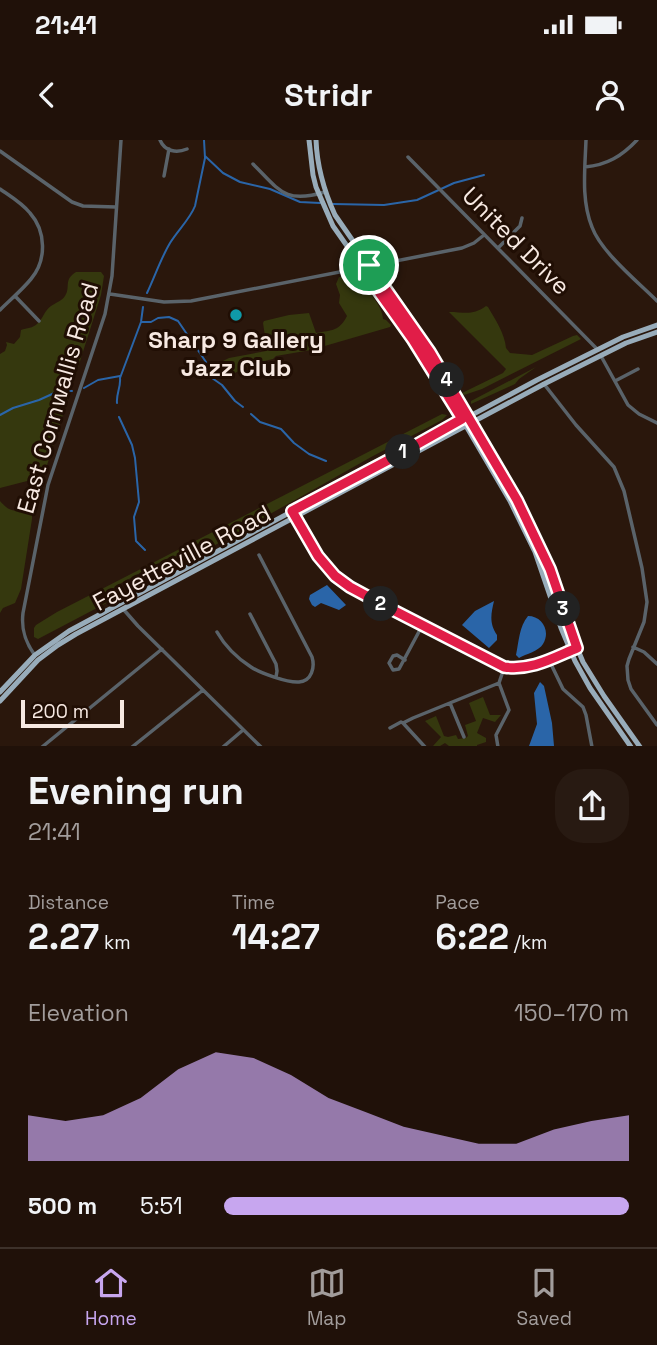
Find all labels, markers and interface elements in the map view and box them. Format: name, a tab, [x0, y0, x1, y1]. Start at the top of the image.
text: 21:41	[35, 8, 97, 42]
text: Stridr	[284, 75, 373, 115]
icon: back	[28, 76, 66, 114]
icon: person	[591, 76, 629, 114]
street label: United Drive	[456, 180, 577, 301]
pin	[339, 235, 399, 295]
icon: arrive	[350, 246, 388, 284]
street label: East Cornwallis Road	[10, 279, 105, 517]
marker: Sharp 9 Gallery Jazz Club	[228, 307, 244, 323]
place label: Sharp 9 Gallery Jazz Club	[148, 324, 324, 383]
pin: 4	[430, 362, 464, 398]
text: 4	[440, 367, 453, 392]
pin: 1	[386, 434, 420, 470]
text: 1	[398, 439, 407, 464]
street label: Fayetteville Road	[87, 498, 276, 618]
pin: 2	[364, 587, 398, 622]
text: 2	[375, 591, 386, 616]
pin: 3	[546, 592, 580, 626]
text: 3	[557, 596, 568, 621]
scale bar	[21, 698, 124, 729]
text: 200 m	[32, 699, 89, 724]
text: Evening run	[28, 767, 244, 815]
button: share	[555, 769, 629, 843]
text: 21:41	[28, 817, 81, 847]
text: Distance	[28, 890, 109, 915]
text: Time	[232, 890, 275, 915]
text: Pace	[435, 890, 480, 915]
text: 2.27	[28, 915, 99, 959]
text: 14:27	[232, 915, 320, 959]
text: 6:22	[435, 915, 509, 959]
text: km	[99, 930, 131, 955]
text: /km	[509, 930, 547, 955]
text: Elevation	[28, 998, 129, 1028]
text: 150–170 m	[514, 998, 629, 1028]
text: 500 m	[28, 1191, 97, 1221]
text: 5:51	[140, 1191, 183, 1221]
tab: Home	[85, 1264, 137, 1331]
tab: Map	[307, 1264, 347, 1331]
tab: Saved	[517, 1264, 572, 1331]

